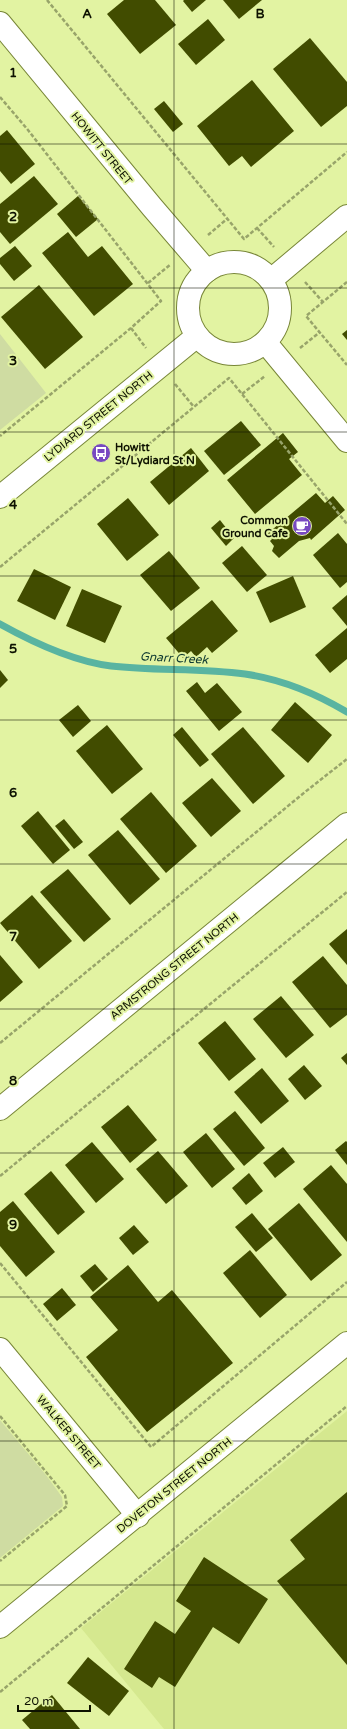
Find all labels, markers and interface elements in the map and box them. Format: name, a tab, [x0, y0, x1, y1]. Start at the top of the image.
text: A	[82, 6, 92, 22]
text: B	[255, 6, 265, 22]
text: 1	[9, 65, 17, 81]
street label: HOWITT STREET	[68, 109, 135, 187]
text: 2	[9, 209, 17, 225]
text: 3	[9, 353, 17, 369]
street label: LYDIARD STREET NORTH	[41, 369, 155, 464]
place label: Howitt St/Lydiard St N	[115, 441, 195, 468]
bus stop icon: Howitt St/Lydiard St N	[90, 442, 112, 464]
text: 4	[9, 497, 18, 513]
place label: Common Ground Cafe	[222, 514, 289, 540]
cafe icon: Common Ground Cafe	[291, 515, 313, 537]
text: 5	[9, 641, 17, 657]
water label: Gnarr Creek	[140, 649, 210, 667]
text: 6	[9, 785, 17, 801]
street label: ARMSTRONG STREET NORTH	[107, 910, 241, 1022]
text: 7	[9, 929, 17, 945]
text: 8	[9, 1073, 17, 1089]
text: 9	[9, 1217, 17, 1233]
street label: WALKER STREET	[34, 1393, 103, 1472]
street label: DOVETON STREET NORTH	[114, 1435, 234, 1536]
scale bar	[18, 1687, 90, 1713]
text: 20 m	[24, 1694, 53, 1708]

